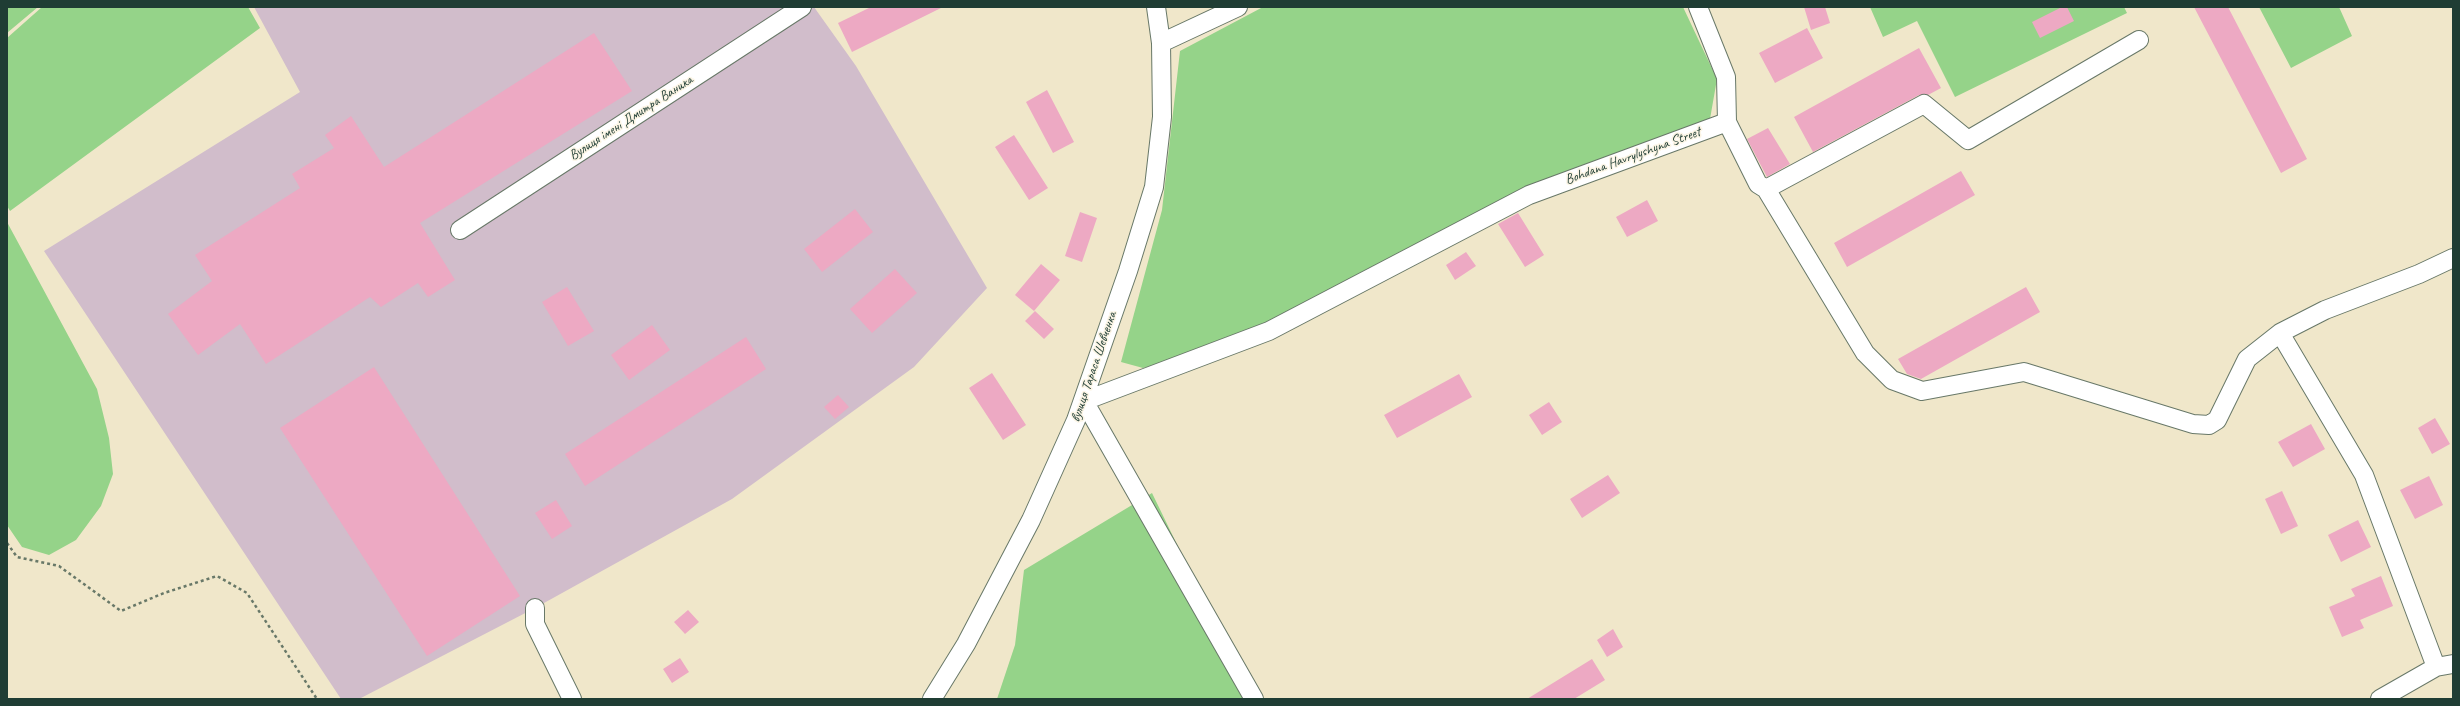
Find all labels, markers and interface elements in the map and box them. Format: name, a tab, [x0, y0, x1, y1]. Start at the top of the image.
street label: Вулиця імені Дмитра Ваника	[566, 72, 696, 164]
street label: Bohdana Havrylyshyna Street	[1563, 124, 1703, 188]
street label: вулиця Тараса Шевченка	[1067, 310, 1121, 424]

